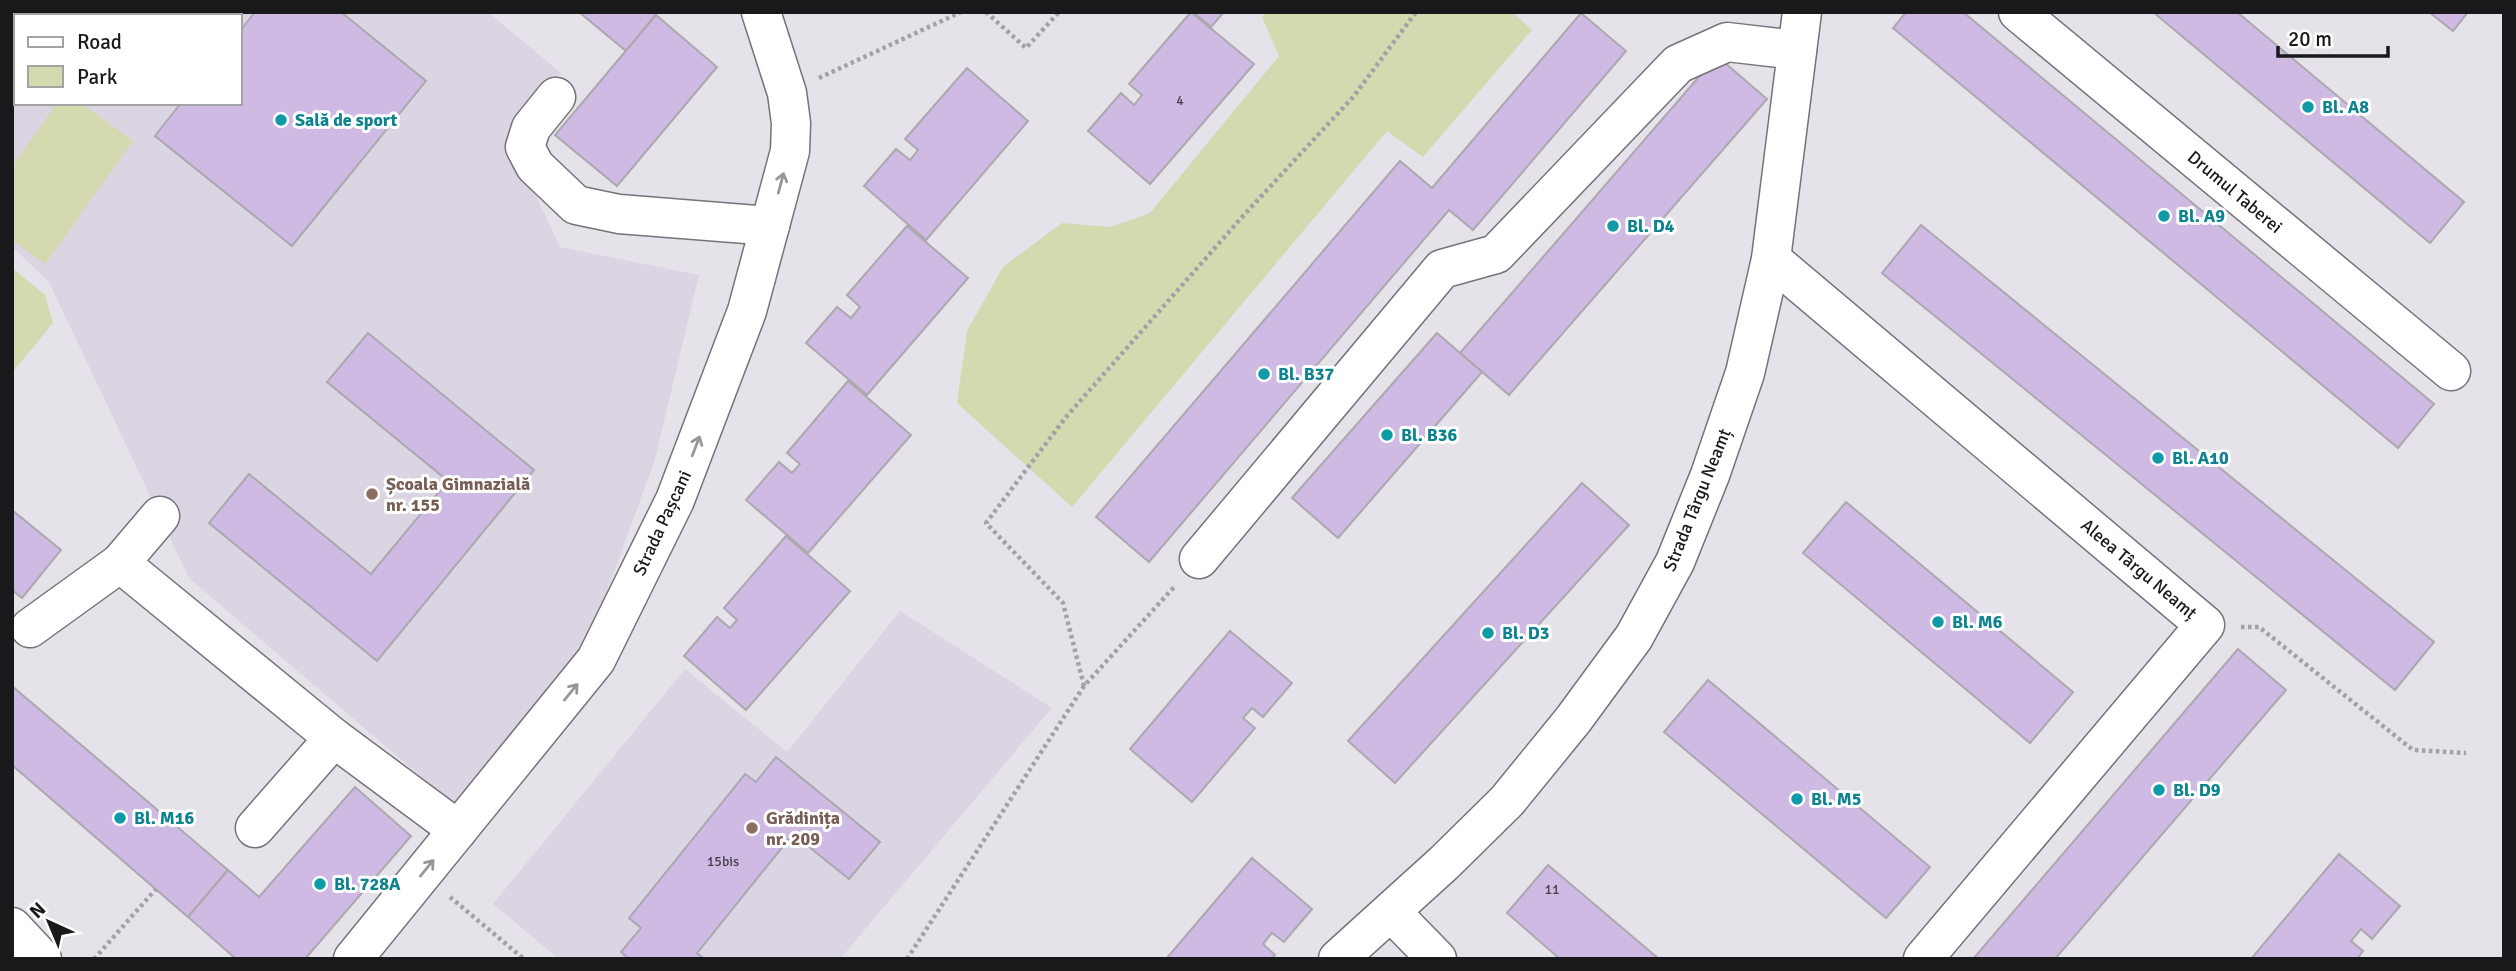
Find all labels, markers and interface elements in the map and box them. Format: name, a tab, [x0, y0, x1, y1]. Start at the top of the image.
legend	[14, 14, 242, 105]
scale bar	[2278, 14, 2388, 58]
text: 20 m	[2288, 26, 2332, 52]
text: Road	[77, 29, 122, 55]
text: Park	[77, 64, 118, 90]
house number: 4	[1176, 92, 1184, 109]
place label: Bl. A8	[2322, 96, 2369, 118]
marker: Bl. A8	[2300, 99, 2316, 115]
place label: Sală de sport	[295, 109, 398, 131]
marker: Sală de sport	[273, 112, 289, 128]
street label: Drumul Taberei	[2183, 146, 2287, 238]
one-way arrow	[775, 173, 788, 195]
place label: Bl. A9	[2178, 205, 2225, 227]
marker: Bl. A9	[2156, 208, 2172, 224]
place label: Bl. D4	[1627, 215, 1675, 237]
marker: Bl. D4	[1605, 218, 1621, 234]
place label: Bl. B37	[1278, 363, 1335, 385]
marker: Bl. B37	[1256, 366, 1272, 382]
place label: Bl. B36	[1401, 424, 1458, 446]
street label: Strada Târgu Neamț	[1658, 425, 1736, 575]
marker: Bl. B36	[1379, 427, 1395, 443]
one-way arrow	[691, 436, 703, 458]
place label: Bl. A10	[2172, 447, 2229, 469]
marker: Bl. A10	[2150, 450, 2166, 466]
street label: Strada Pașcani	[628, 467, 696, 579]
place label: Școala Gimnazială nr. 155	[386, 473, 530, 516]
marker: Școala Gimnazială nr. 155	[364, 486, 380, 502]
street label: Aleea Târgu Neamț	[2076, 514, 2202, 624]
place label: Bl. M6	[1952, 611, 2003, 633]
marker: Bl. M6	[1930, 614, 1946, 630]
place label: Bl. D3	[1502, 622, 1550, 644]
marker: Bl. D3	[1480, 625, 1496, 641]
one-way arrow	[564, 683, 579, 701]
place label: Bl. D9	[2173, 779, 2221, 801]
marker: Bl. D9	[2151, 782, 2167, 798]
place label: Bl. M5	[1811, 788, 1862, 810]
marker: Bl. M5	[1789, 791, 1805, 807]
place label: Bl. M16	[134, 807, 195, 829]
place label: Grădinița nr. 209	[766, 807, 840, 850]
marker: Bl. M16	[112, 810, 128, 826]
marker: Grădinița nr. 209	[744, 820, 760, 836]
house number: 15bis	[707, 853, 739, 870]
one-way arrow	[420, 859, 435, 877]
place label: Bl. 728A	[334, 873, 401, 895]
marker: Bl. 728A	[312, 876, 328, 892]
house number: 11	[1544, 881, 1560, 898]
north arrow	[14, 887, 84, 957]
text: N	[25, 897, 51, 924]

